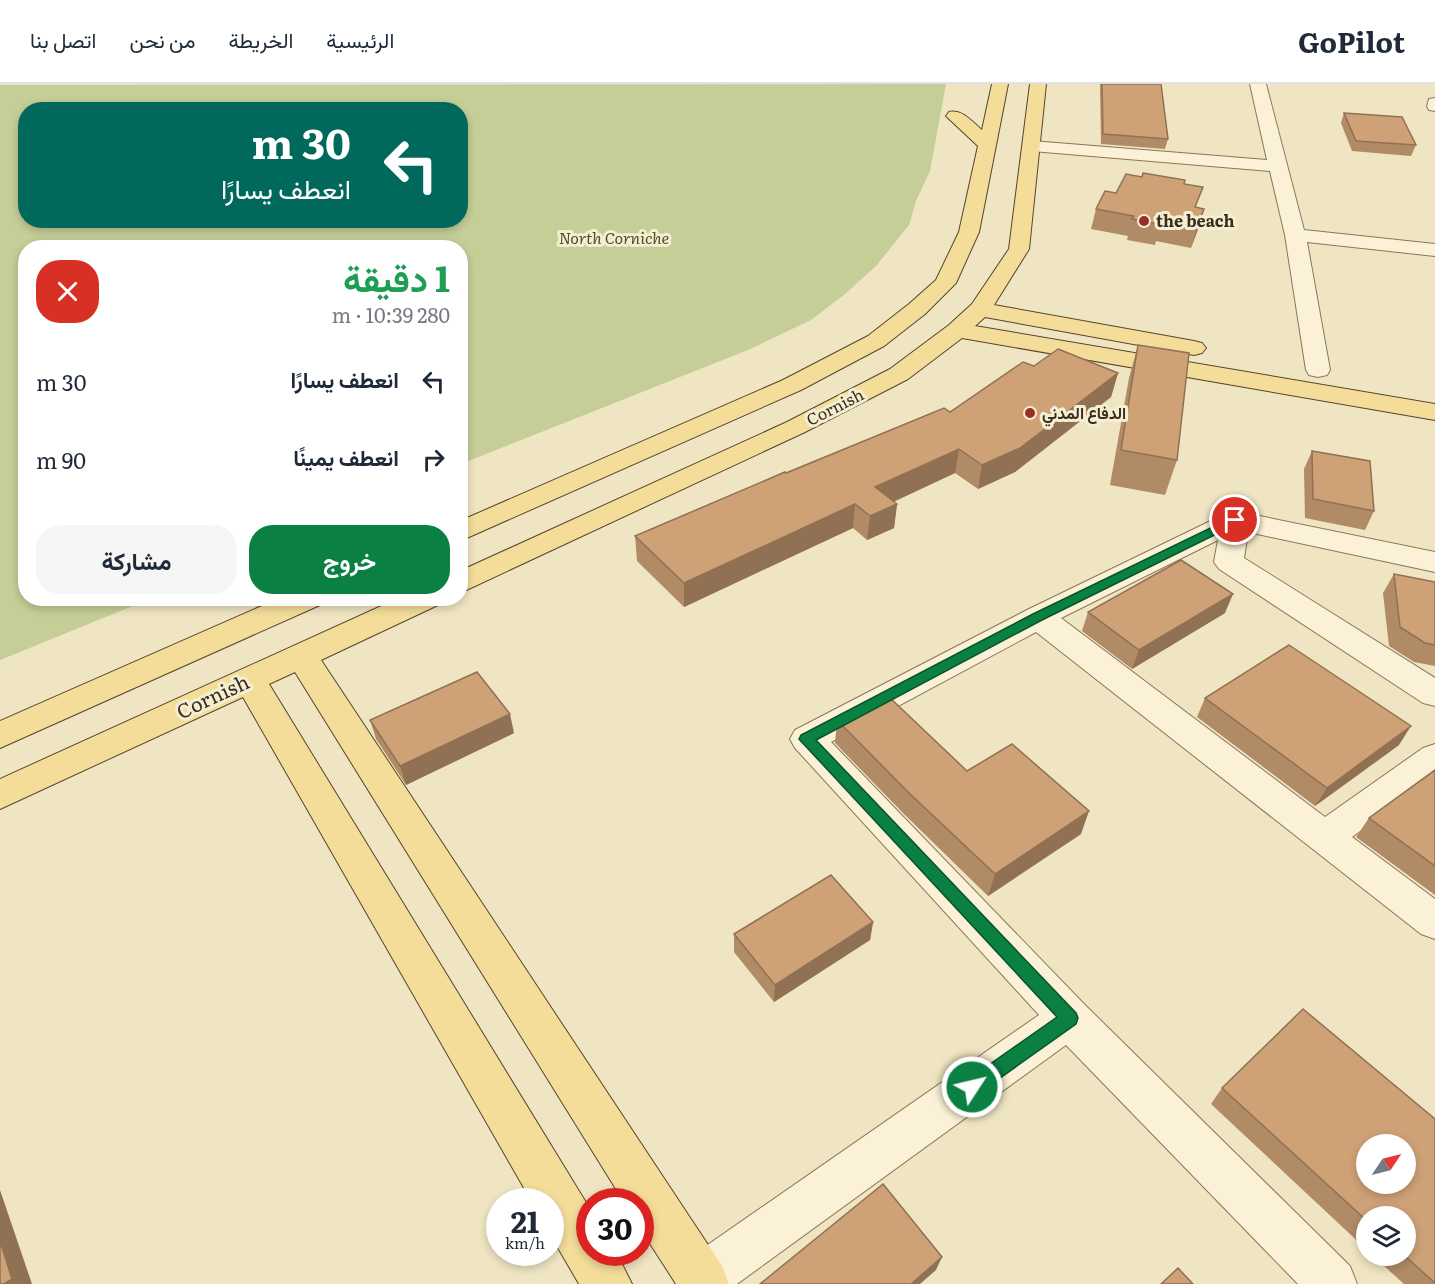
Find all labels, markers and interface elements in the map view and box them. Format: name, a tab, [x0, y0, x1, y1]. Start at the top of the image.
text: GoPilot	[1298, 20, 1405, 62]
text: اتصل بنا	[30, 23, 96, 54]
text: من نحن	[129, 23, 195, 54]
text: الخريطة	[228, 23, 293, 54]
text: الرئيسية	[326, 23, 394, 54]
text: 30 m	[251, 110, 351, 172]
icon: left	[372, 126, 450, 204]
text: انعطف يسارًا	[221, 167, 351, 207]
place label: the beach	[1156, 208, 1235, 232]
marker: the beach	[1137, 214, 1151, 228]
park label: North Corniche	[559, 225, 669, 249]
text: 1 دقيقة	[343, 250, 450, 303]
button: close	[36, 260, 99, 323]
text: 280 m · 10:39	[332, 299, 450, 329]
text: انعطف يسارًا	[290, 362, 399, 395]
text: 30 m	[36, 365, 86, 398]
icon: left	[417, 365, 450, 398]
street label: Cornish	[802, 381, 868, 431]
place label: الدفاع المدني	[1042, 400, 1126, 427]
marker: الدفاع المدني	[1023, 406, 1037, 420]
text: انعطف يمينًا	[293, 440, 399, 473]
text: 90 m	[36, 443, 86, 476]
icon: right	[417, 443, 450, 476]
pin	[1209, 494, 1260, 545]
icon: arrive	[1218, 503, 1251, 536]
button: مشاركة	[36, 525, 237, 594]
button: خروج	[249, 525, 450, 594]
street label: Cornish	[171, 665, 253, 725]
position arrow	[940, 1055, 1004, 1119]
north arrow	[1356, 1134, 1416, 1194]
map controls	[1356, 1134, 1416, 1266]
speed limit sign: 30	[576, 1188, 654, 1266]
text: 21	[511, 1198, 539, 1242]
button: layers	[1356, 1206, 1416, 1266]
text: km/h	[505, 1231, 545, 1254]

